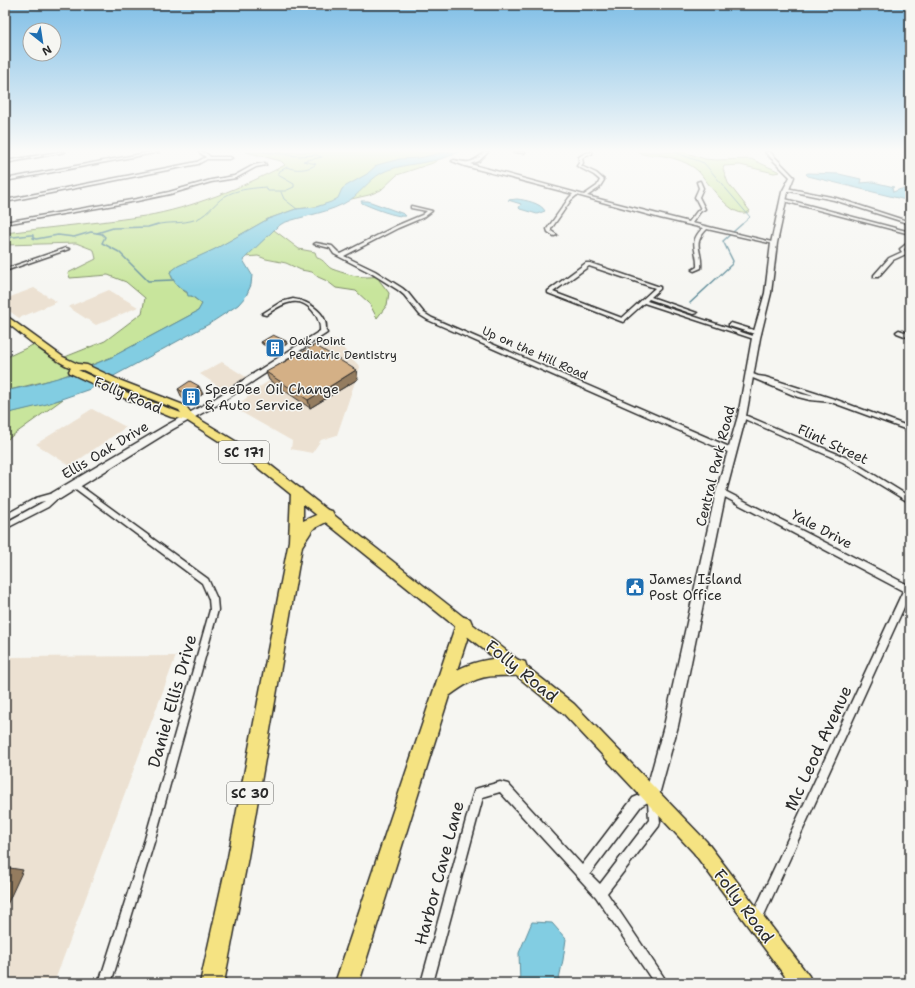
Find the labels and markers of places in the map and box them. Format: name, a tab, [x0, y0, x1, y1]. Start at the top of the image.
place label: Oak Point Pediatric Dentistry	[289, 333, 397, 363]
building icon: Oak Point Pediatric Dentistry	[264, 337, 286, 359]
place label: SpeeDee Oil Change & Auto Service	[205, 380, 339, 414]
building icon: SpeeDee Oil Change & Auto Service	[180, 386, 202, 408]
place label: James Island Post Office	[649, 570, 742, 604]
public building icon: James Island Post Office	[624, 576, 646, 598]

